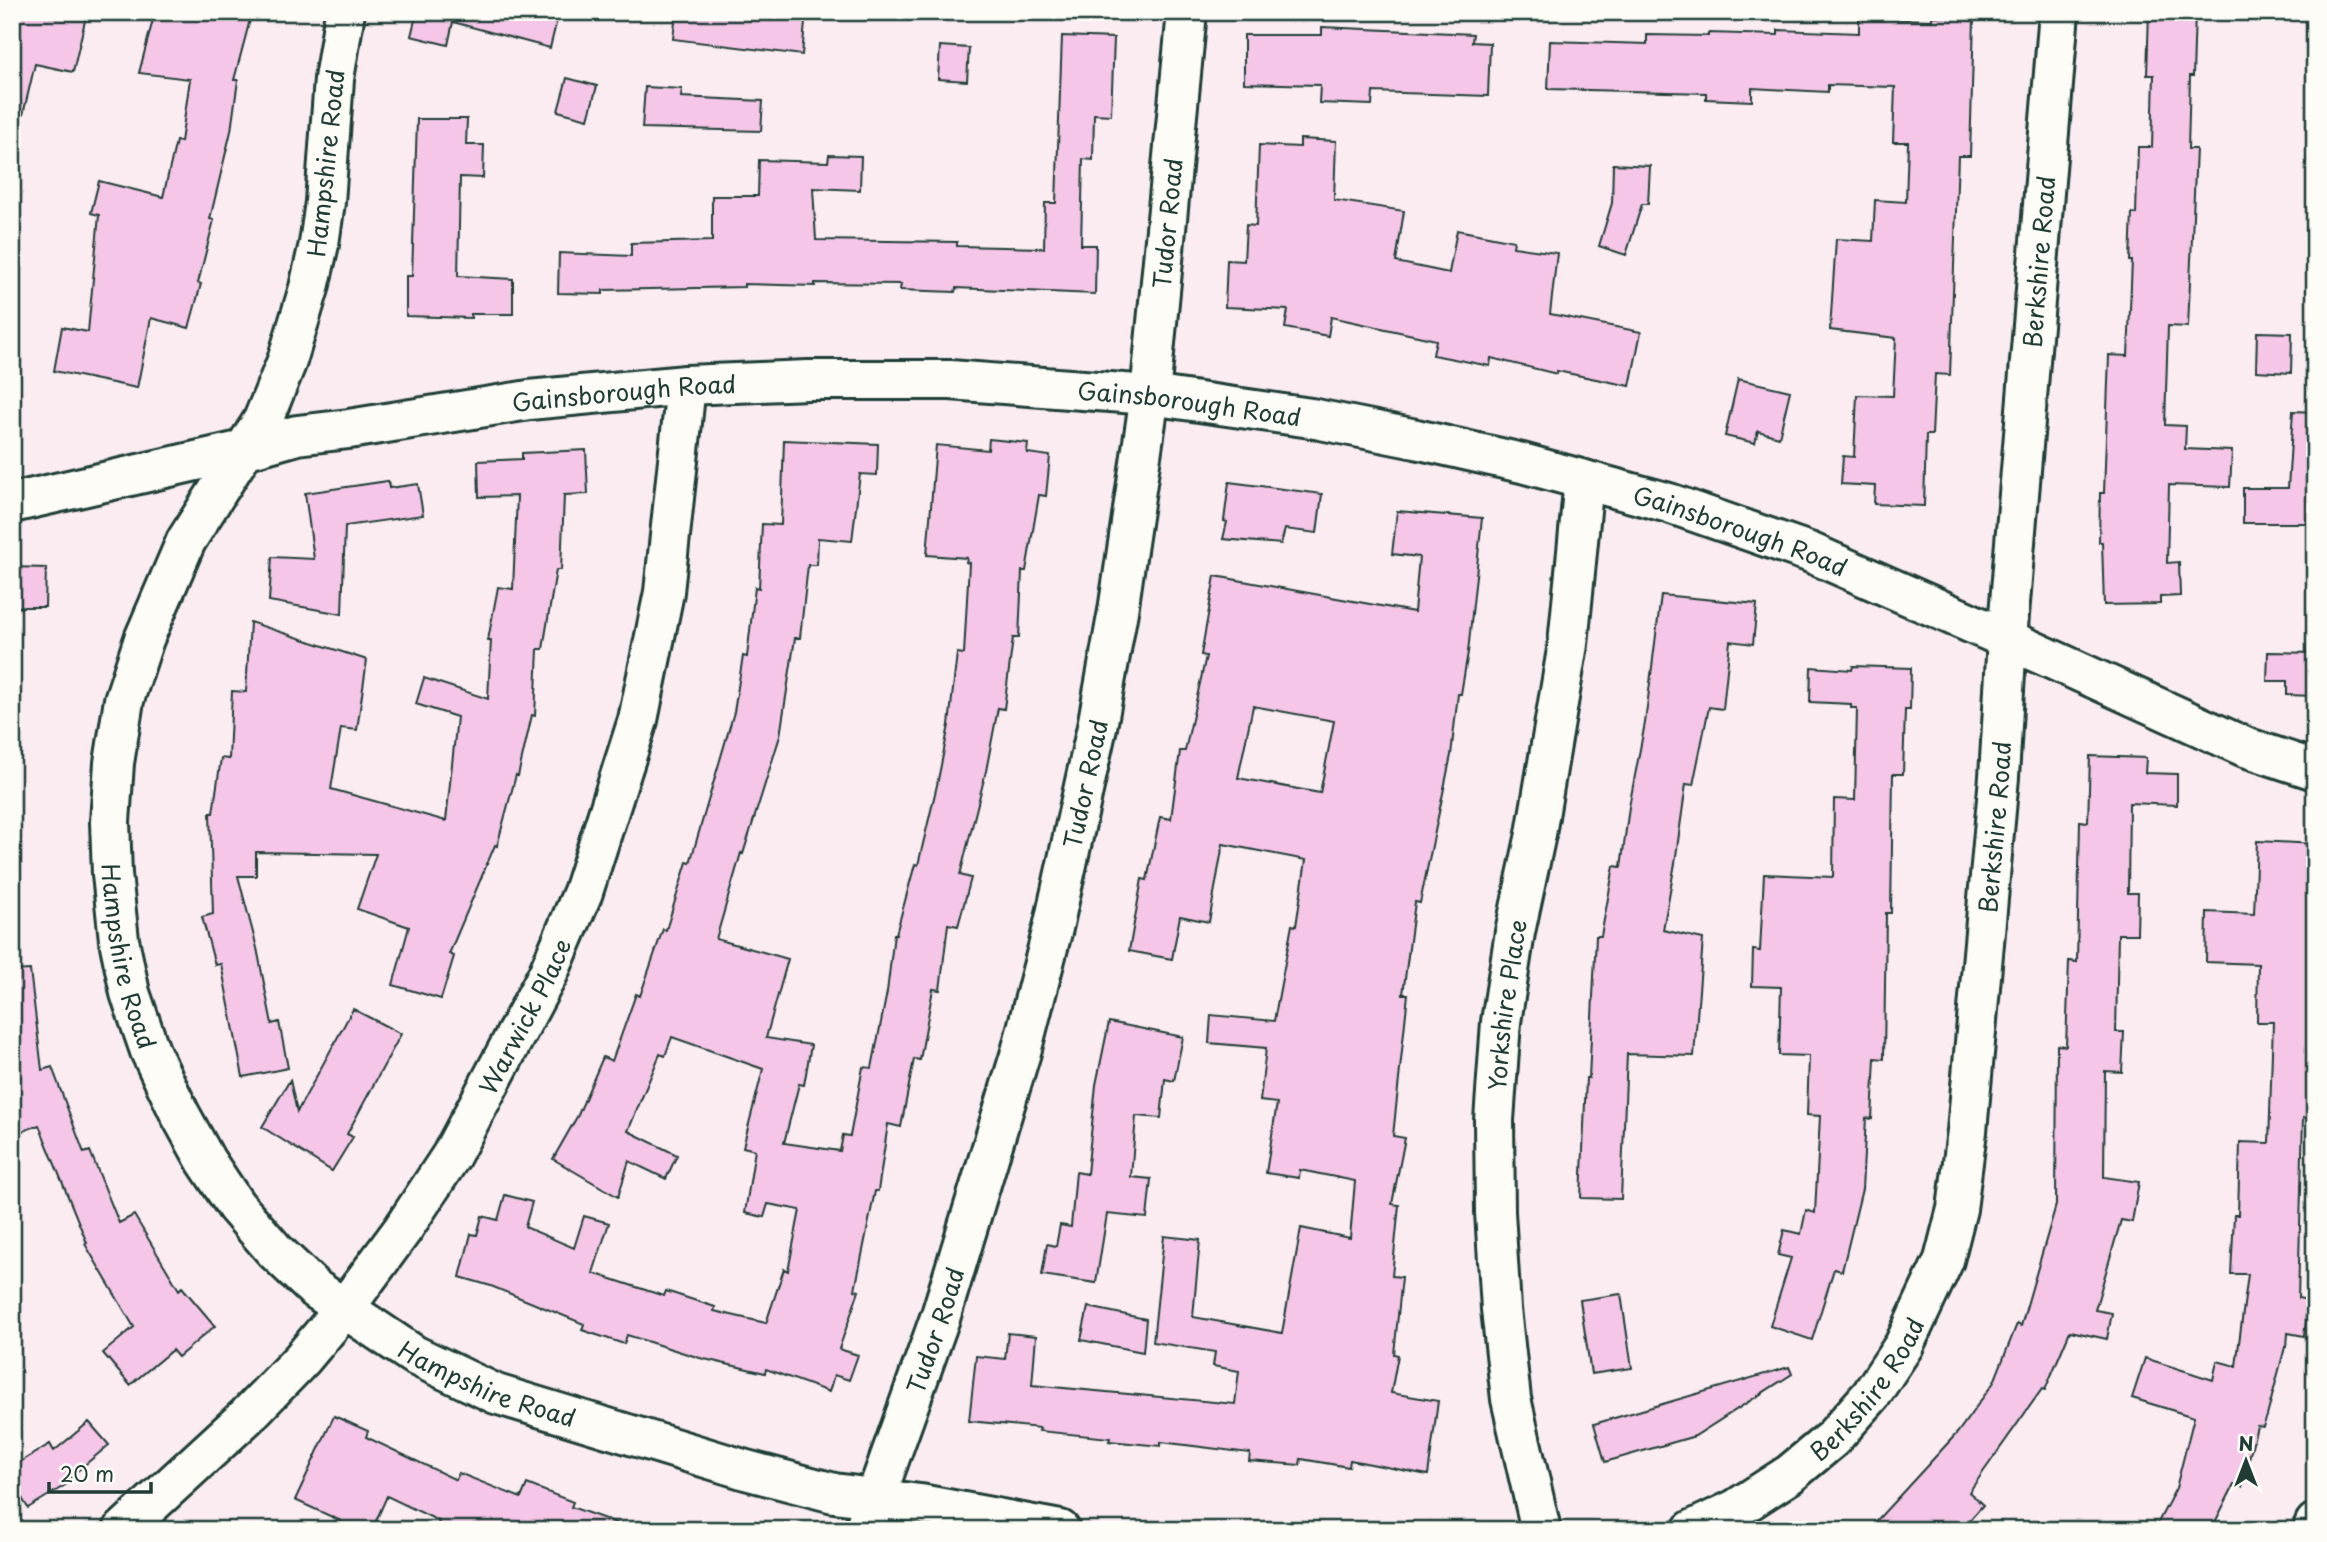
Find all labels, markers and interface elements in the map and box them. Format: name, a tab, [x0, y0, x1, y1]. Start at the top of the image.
street label: Hampshire Road	[297, 67, 353, 259]
street label: Tudor Road	[1142, 156, 1191, 290]
street label: Berkshire Road	[2013, 174, 2063, 349]
street label: Gainsborough Road	[509, 365, 737, 421]
street label: Gainsborough Road	[1076, 372, 1304, 434]
street label: Gainsborough Road	[1629, 476, 1853, 585]
street label: Tudor Road	[1053, 717, 1116, 852]
street label: Berkshire Road	[1969, 740, 2019, 914]
street label: Hampshire Road	[94, 863, 166, 1054]
street label: Yorkshire Place	[1478, 916, 1535, 1092]
street label: Warwick Place	[469, 932, 579, 1100]
street label: Tudor Road	[896, 1263, 973, 1398]
street label: Berkshire Road	[1801, 1311, 1933, 1469]
street label: Hampshire Road	[391, 1331, 580, 1435]
north arrow	[2212, 1426, 2282, 1496]
text: N	[2238, 1429, 2254, 1457]
scale bar	[49, 1451, 150, 1495]
text: 20 m	[60, 1457, 114, 1489]

